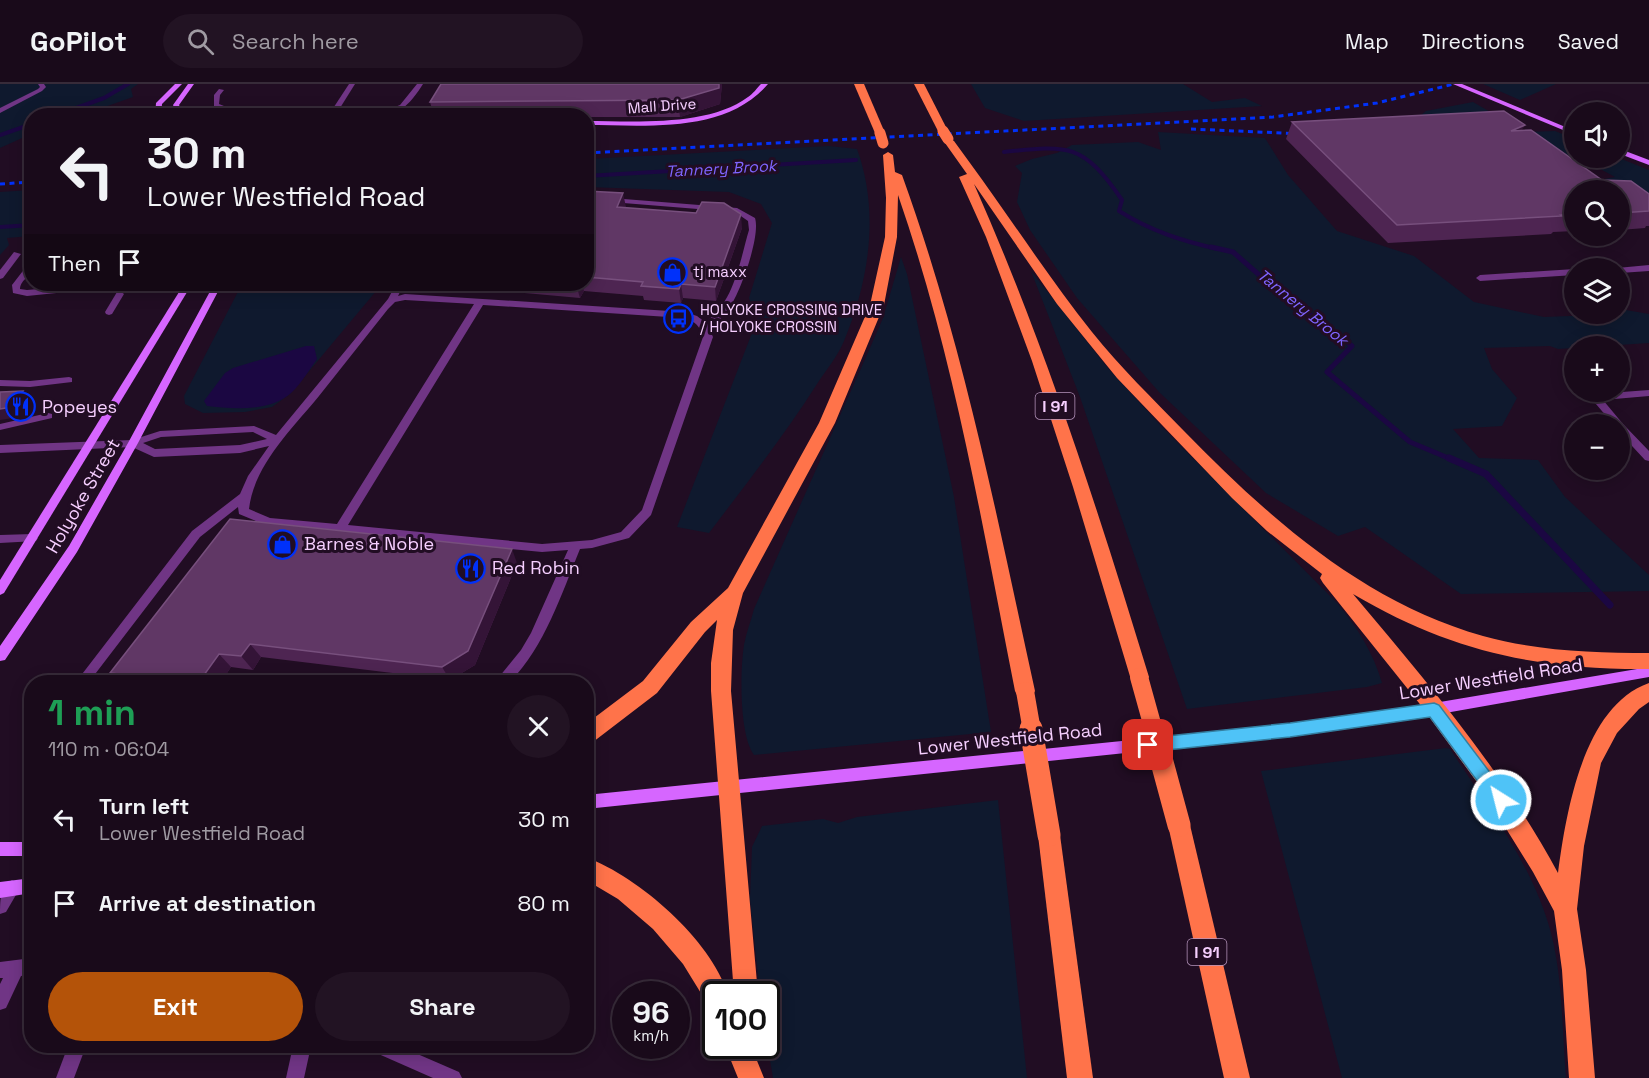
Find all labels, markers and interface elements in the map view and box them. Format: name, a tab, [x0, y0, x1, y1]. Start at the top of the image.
search box	[163, 14, 583, 68]
text: GoPilot	[30, 23, 127, 59]
icon: search	[184, 25, 217, 58]
text: Search here	[232, 27, 359, 55]
text: Map	[1345, 28, 1389, 55]
text: Directions	[1422, 28, 1525, 55]
text: Saved	[1558, 28, 1619, 55]
street label: Mall Drive	[627, 94, 697, 117]
map controls	[1564, 102, 1630, 480]
button: sound	[1564, 102, 1630, 168]
text: 30 m	[147, 127, 246, 180]
icon: left	[48, 132, 126, 210]
water label: Tannery Brook	[665, 155, 779, 182]
text: Lower Westfield Road	[147, 179, 425, 214]
button: search	[1564, 180, 1630, 246]
icon: arrive	[113, 246, 146, 279]
text: Then	[48, 249, 101, 277]
shop icon: tj maxx	[656, 256, 688, 288]
button: layers	[1564, 258, 1630, 324]
place label: tj maxx	[693, 262, 747, 281]
water label: Tannery Brook	[1253, 264, 1354, 352]
place label: HOLYOKE CROSSING DRIVE / HOLYOKE CROSSIN	[700, 300, 882, 336]
bus stop icon: HOLYOKE CROSSING DRIVE / HOLYOKE CROSSIN	[663, 303, 695, 335]
button: +	[1564, 336, 1630, 402]
restaurant icon: Popeyes	[5, 391, 37, 423]
road number: I 91	[1036, 393, 1074, 419]
place label: Popeyes	[42, 395, 117, 418]
button: −	[1564, 414, 1630, 480]
street label: Holyoke Street	[40, 434, 125, 557]
shop icon: Barnes & Noble	[267, 528, 299, 560]
place label: Barnes & Noble	[304, 532, 434, 555]
restaurant icon: Red Robin	[455, 552, 487, 584]
place label: Red Robin	[492, 556, 580, 579]
street label: Lower Westfield Road	[1398, 653, 1584, 704]
text: 1 min	[48, 690, 136, 736]
button: close	[507, 695, 570, 758]
street label: Lower Westfield Road	[916, 717, 1103, 760]
pin	[1122, 719, 1173, 770]
icon: arrive	[1131, 728, 1164, 761]
text: 110 m · 06:04	[48, 736, 169, 762]
position arrow	[1469, 768, 1533, 832]
text: Turn left	[99, 792, 189, 820]
icon: left	[48, 803, 81, 836]
text: 30 m	[518, 805, 570, 833]
text: Lower Westfield Road	[99, 820, 305, 846]
icon: arrive	[48, 887, 81, 920]
text: Arrive at destination	[99, 889, 316, 917]
text: 80 m	[518, 889, 570, 917]
road number: I 91	[1188, 939, 1226, 965]
button: Exit	[48, 972, 303, 1041]
button: Share	[315, 972, 570, 1041]
speed limit sign: 100	[702, 981, 780, 1059]
text: 96	[632, 993, 670, 1032]
text: km/h	[633, 1026, 669, 1045]

